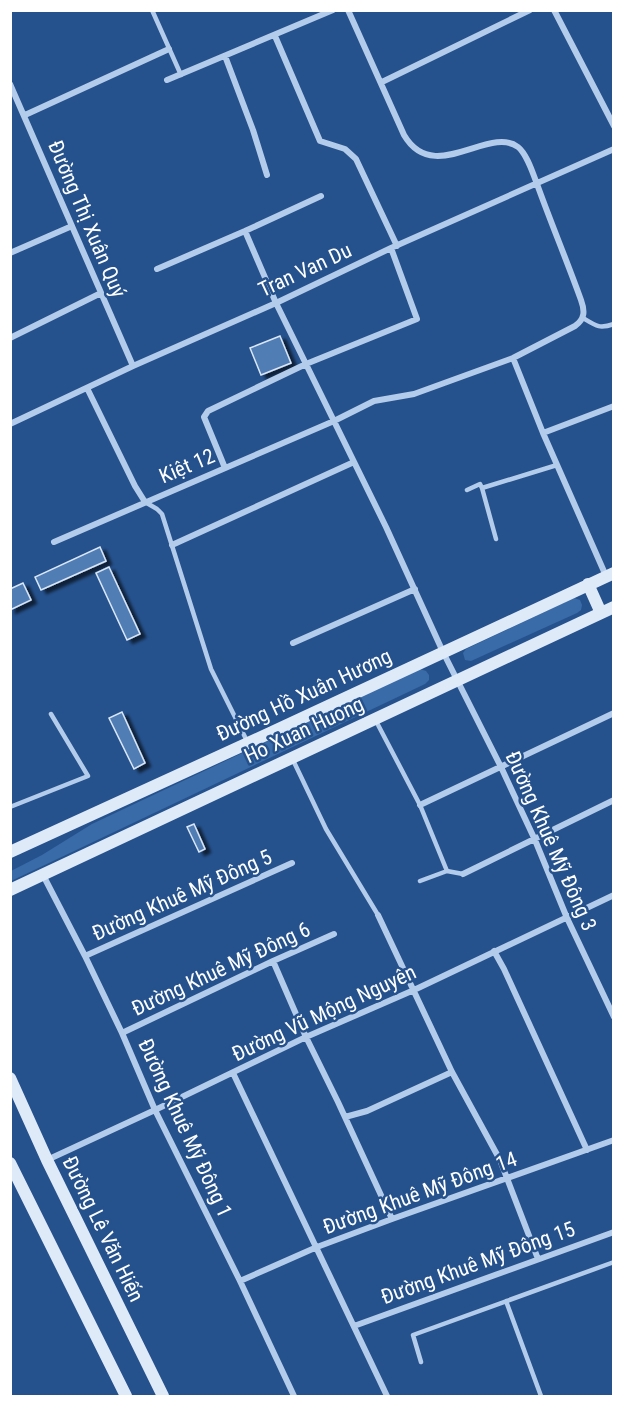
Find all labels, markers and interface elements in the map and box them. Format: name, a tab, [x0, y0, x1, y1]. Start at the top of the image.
street label: Đường Thị Xuân Quý	[43, 137, 131, 301]
street label: Tran Van Du	[255, 238, 355, 302]
street label: Kiệt 12	[156, 444, 218, 488]
street label: Đường Hồ Xuân Hương	[213, 644, 395, 746]
street label: Ho Xuan Huong	[240, 692, 368, 768]
street label: Đường Khuê Mỹ Đông 3	[501, 747, 601, 935]
street label: Đường Khuê Mỹ Đông 5	[88, 845, 276, 945]
street label: Đường Khuê Mỹ Đông 6	[128, 917, 314, 1021]
street label: Đường Vũ Mộng Nguyên	[228, 960, 420, 1066]
street label: Đường Khuê Mỹ Đông 1	[133, 1035, 237, 1221]
street label: Đường Khuê Mỹ Đông 14	[320, 1147, 520, 1239]
street label: Đường Lê Văn Hiến	[57, 1152, 149, 1306]
street label: Đường Khuê Mỹ Đông 15	[378, 1217, 578, 1309]

